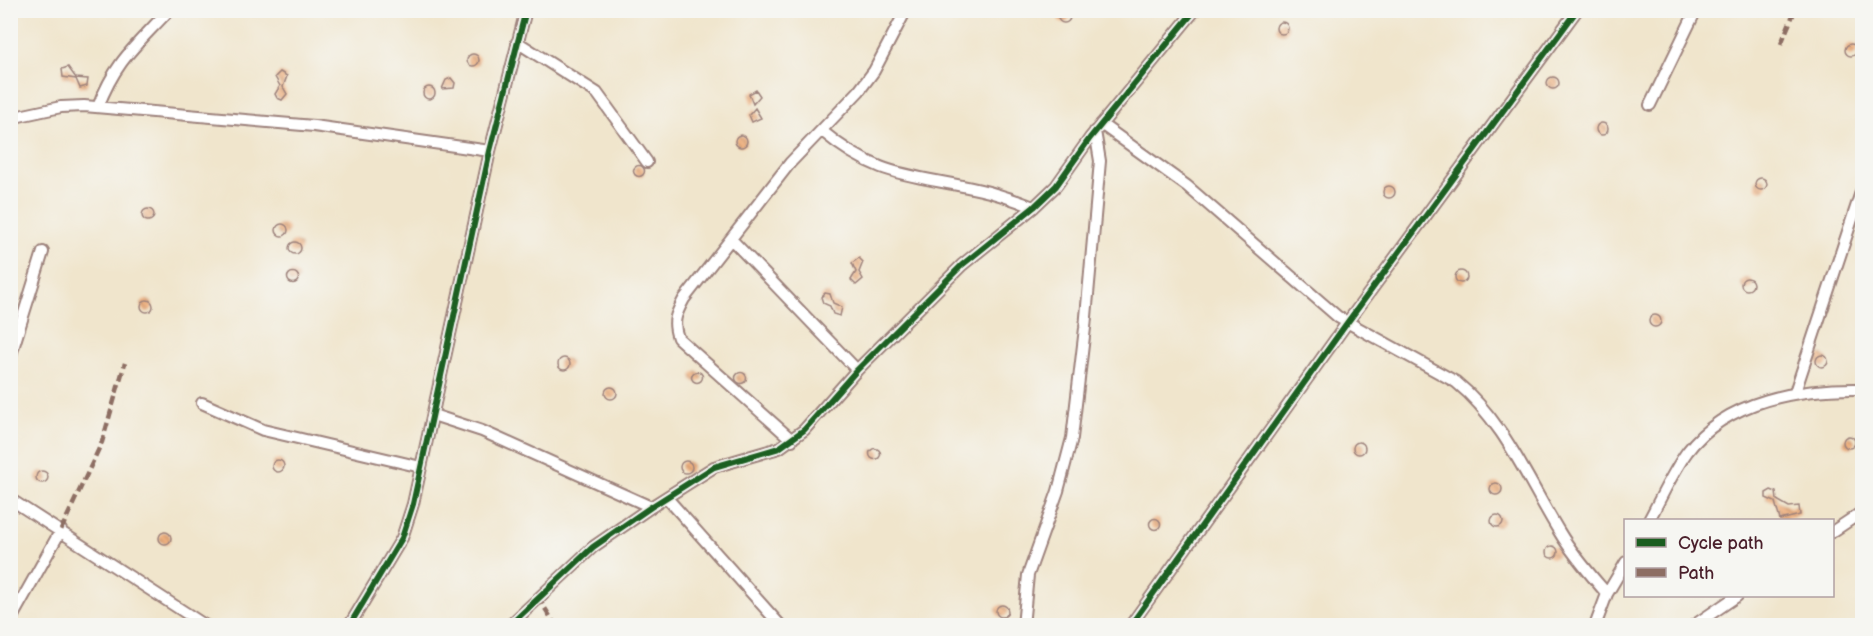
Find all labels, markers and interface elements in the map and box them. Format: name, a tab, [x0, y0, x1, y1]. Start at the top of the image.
legend	[1624, 519, 1834, 597]
text: Cycle path	[1678, 533, 1764, 554]
text: Path	[1678, 563, 1714, 584]

